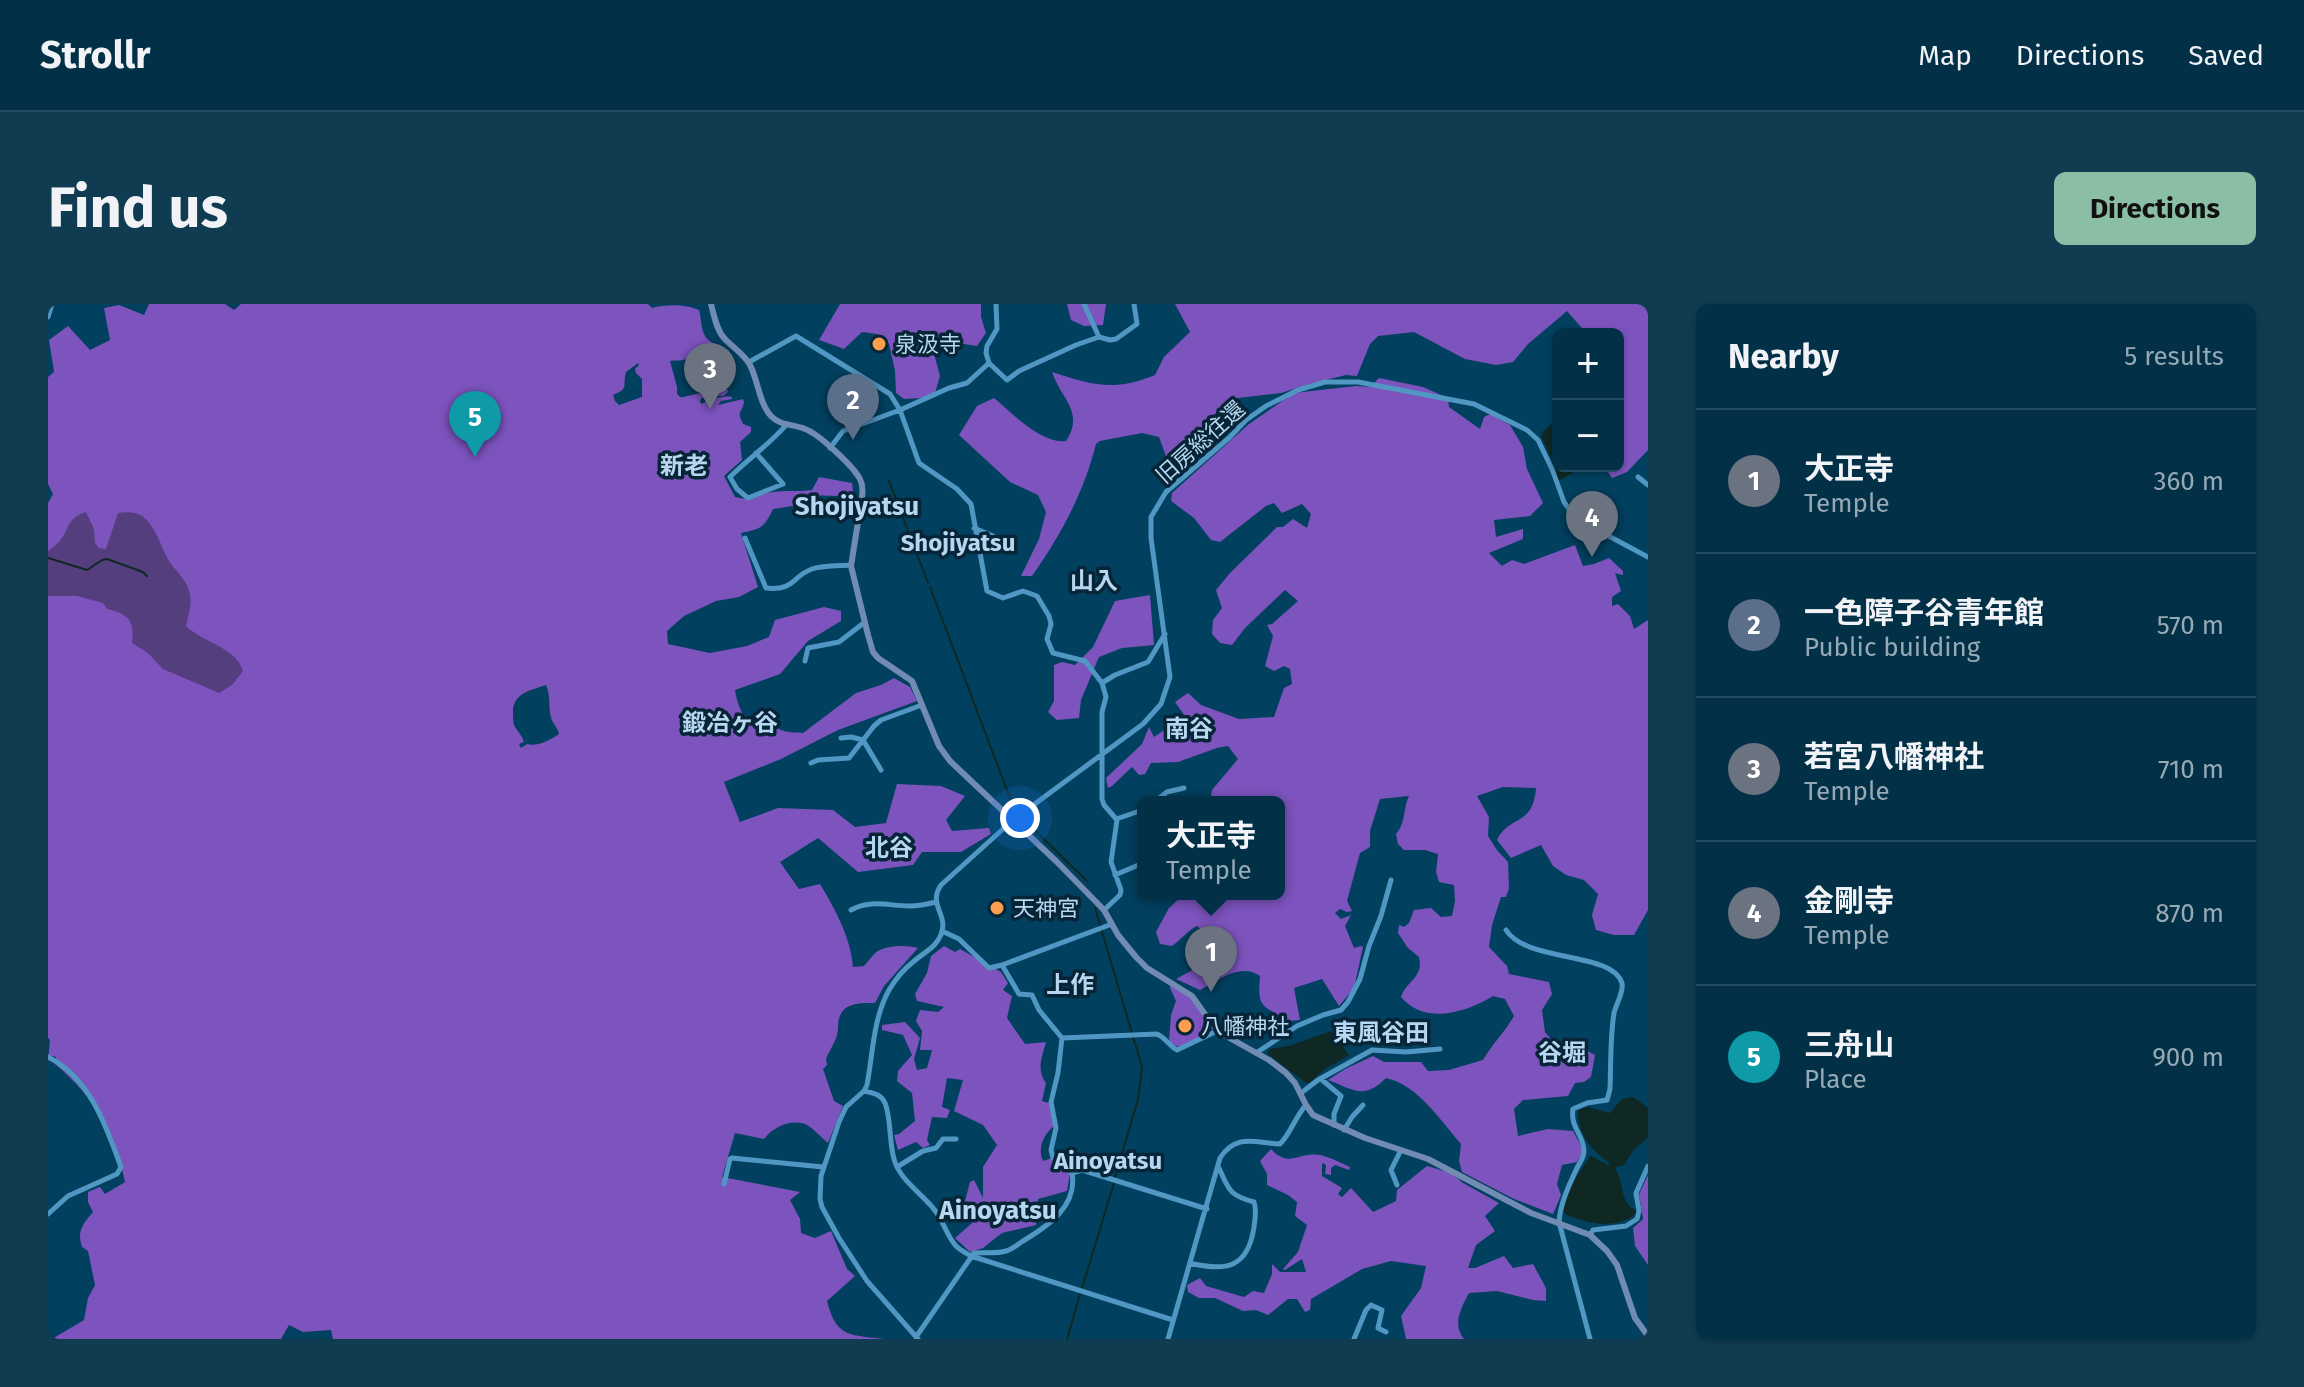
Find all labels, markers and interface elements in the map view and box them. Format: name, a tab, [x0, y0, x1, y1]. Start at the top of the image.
text: Strollr	[40, 32, 151, 78]
text: Map	[1918, 39, 1972, 72]
text: Directions	[2016, 39, 2144, 72]
text: Saved	[2188, 39, 2264, 72]
button: Directions	[2054, 172, 2256, 245]
text: Find us	[48, 175, 228, 242]
map controls	[1552, 328, 1624, 472]
button: +	[1552, 328, 1624, 400]
place label: 泉汲寺	[895, 331, 961, 358]
marker: 泉汲寺	[870, 335, 888, 353]
text: Nearby	[1728, 336, 1839, 377]
text: 5 results	[2124, 341, 2224, 372]
pin: 3	[684, 343, 736, 409]
pin: 2	[827, 374, 879, 440]
pin: 5	[449, 391, 501, 457]
street label: 旧房総往還	[1150, 396, 1250, 489]
button: −	[1552, 400, 1624, 472]
text: 大正寺	[1804, 451, 1894, 487]
district label: 新老	[660, 452, 708, 480]
text: 1	[1748, 466, 1760, 497]
text: 360 m	[2153, 466, 2224, 497]
text: Temple	[1804, 488, 1890, 519]
district label: Shojiyatsu	[795, 491, 919, 522]
pin: 4	[1566, 491, 1618, 557]
district label: Shojiyatsu	[901, 529, 1015, 557]
district label: 山入	[1070, 567, 1118, 595]
text: 一色障子谷青年館	[1804, 595, 2044, 631]
text: 2	[1747, 610, 1761, 641]
text: 570 m	[2157, 610, 2224, 641]
text: Public building	[1804, 632, 1980, 663]
district label: 鍛冶ヶ谷	[682, 709, 778, 737]
district label: 南谷	[1165, 715, 1213, 743]
text: 若宮八幡神社	[1804, 739, 1984, 775]
text: 3	[1747, 754, 1761, 785]
text: 710 m	[2158, 754, 2224, 785]
text: Temple	[1804, 776, 1890, 807]
popup	[1137, 796, 1285, 900]
your location	[1000, 798, 1040, 838]
text: 大正寺	[1166, 818, 1256, 854]
district label: 北谷	[865, 834, 913, 862]
text: Temple	[1166, 855, 1252, 886]
text: 金剛寺	[1804, 883, 1894, 919]
place label: 天神宮	[1013, 895, 1079, 922]
text: 4	[1747, 898, 1761, 929]
text: 870 m	[2155, 898, 2224, 929]
marker: 天神宮	[988, 899, 1006, 917]
text: Temple	[1804, 920, 1890, 951]
pin: 1	[1185, 926, 1237, 992]
district label: 上作	[1046, 971, 1094, 999]
place label: 八幡神社	[1201, 1013, 1289, 1040]
marker: 八幡神社	[1176, 1017, 1194, 1035]
district label: 東風谷田	[1333, 1019, 1429, 1047]
text: 三舟山	[1804, 1027, 1894, 1063]
district label: 谷堀	[1538, 1039, 1586, 1067]
text: 5	[1747, 1042, 1761, 1073]
text: 900 m	[2152, 1042, 2224, 1073]
text: Place	[1804, 1064, 1867, 1095]
district label: Ainoyatsu	[1053, 1147, 1162, 1175]
district label: Ainoyatsu	[938, 1195, 1057, 1226]

